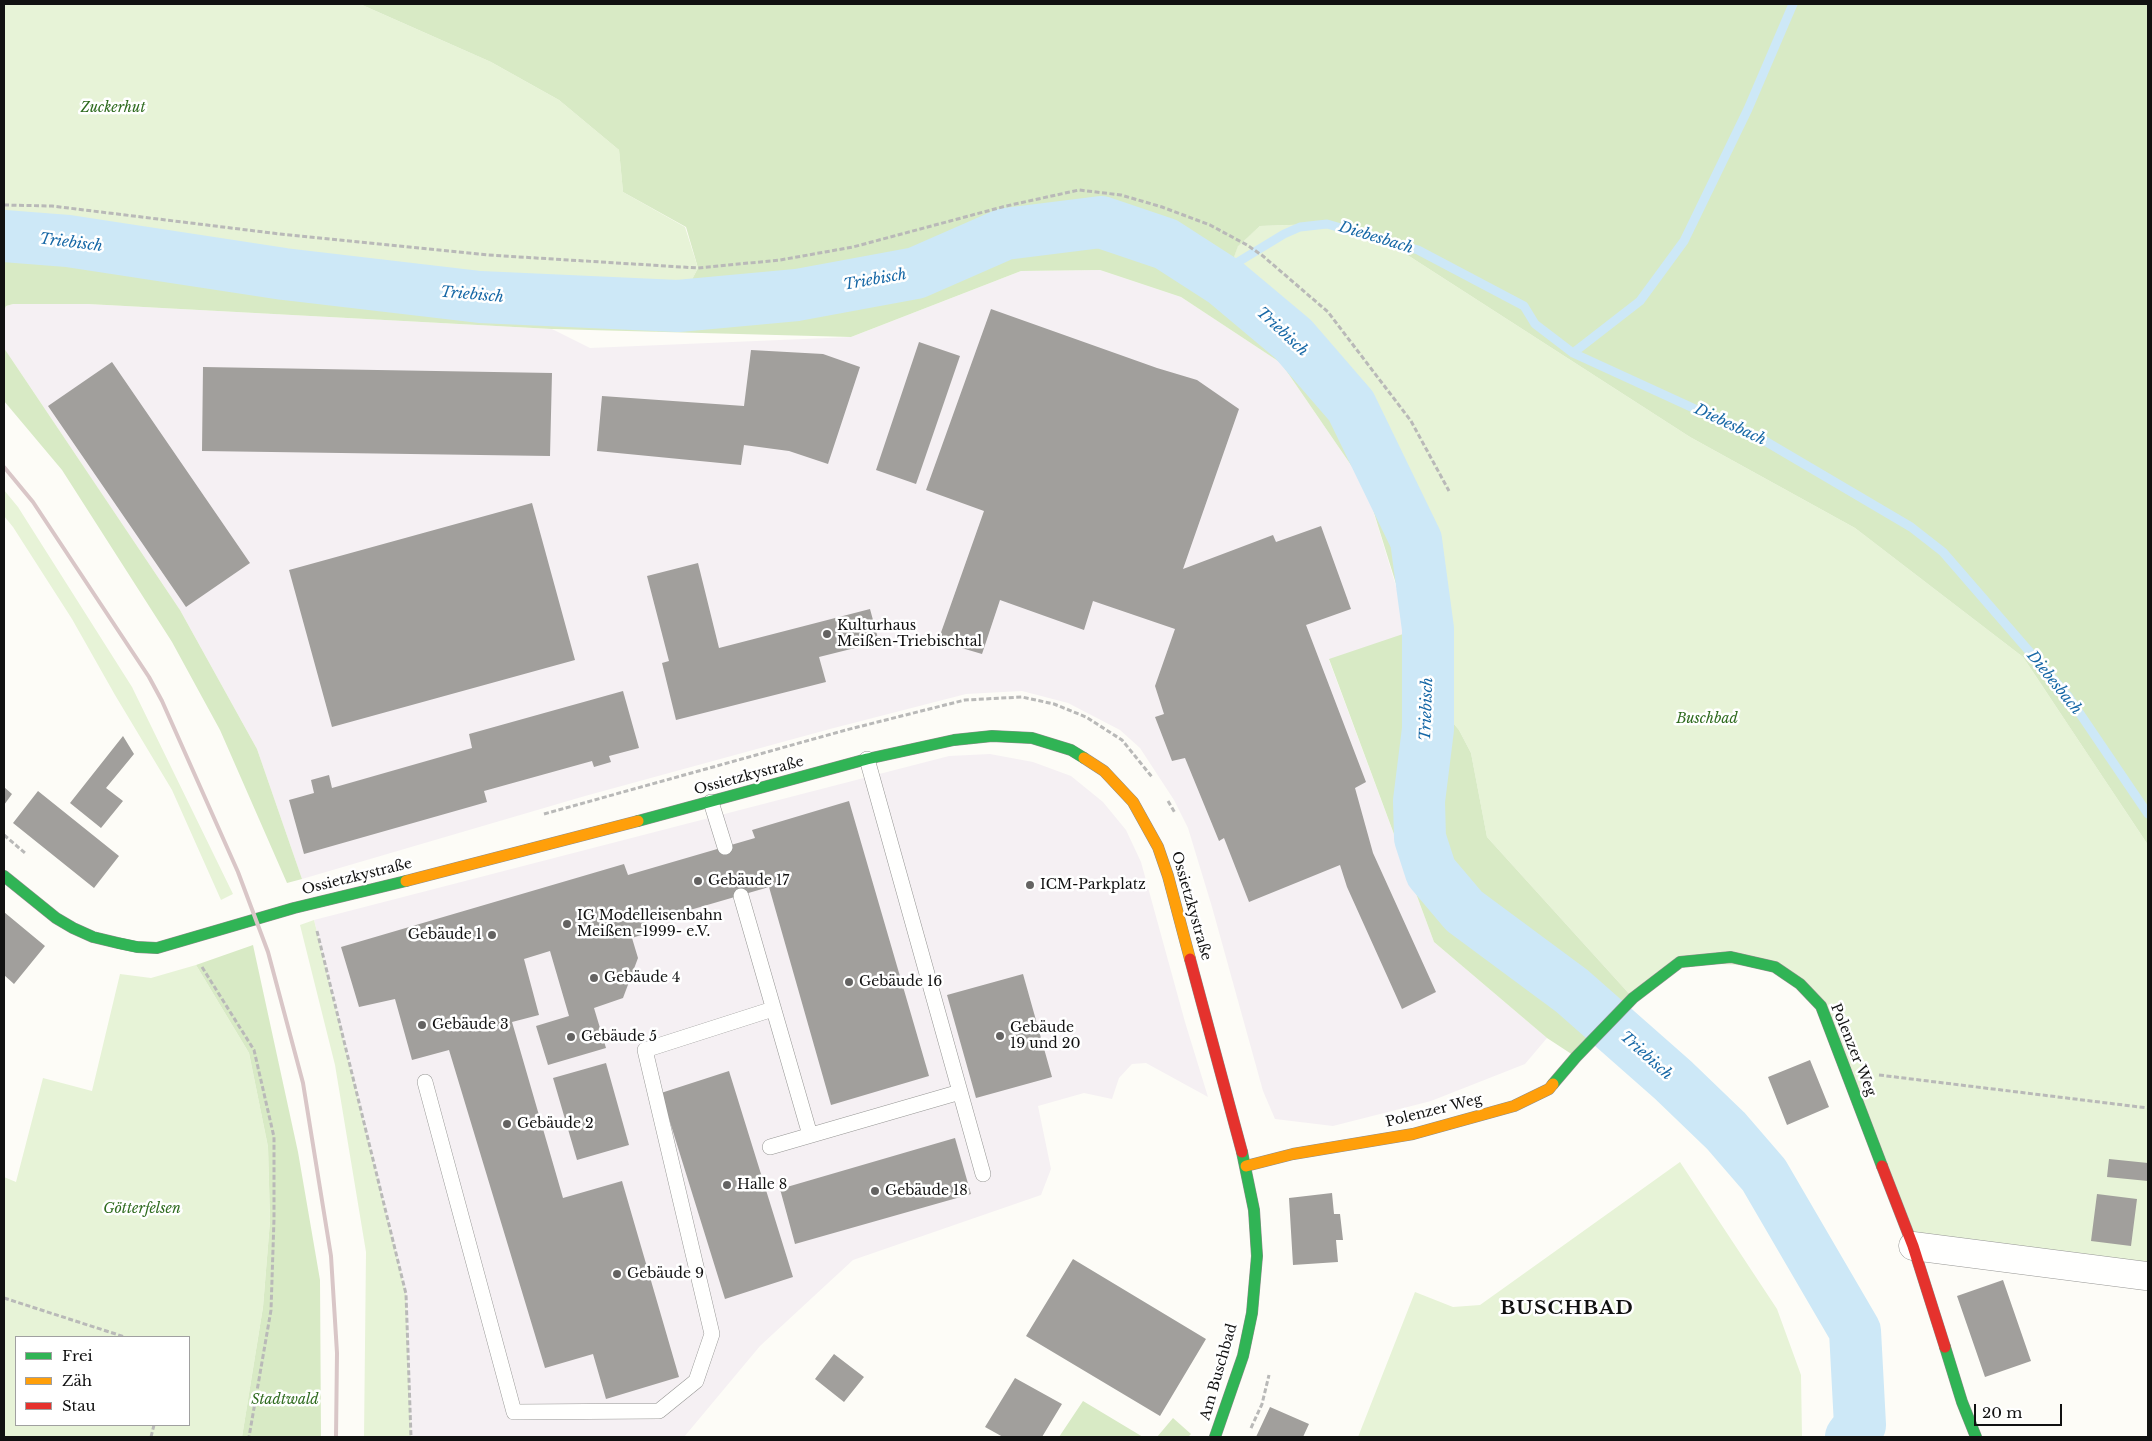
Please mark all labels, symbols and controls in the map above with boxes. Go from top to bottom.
park label: Zuckerhut [81,100,145,116]
water label: Diebesbach [1337,218,1415,258]
water label: Triebisch [38,230,104,256]
water label: Triebisch [842,266,908,294]
water label: Triebisch [439,283,505,307]
water label: Triebisch [1253,304,1311,360]
water label: Diebesbach [1691,401,1769,449]
place label: Kulturhaus Meißen-Triebischtal [837,618,982,650]
marker: Kulturhaus Meißen-Triebischtal [821,628,833,640]
water label: Diebesbach [2023,647,2085,719]
water label: Triebisch [1417,677,1437,741]
park label: Buschbad [1676,711,1738,727]
street label: Ossietzkystraße [692,753,806,799]
street label: Ossietzkystraße [1167,849,1215,963]
street label: Ossietzkystraße [300,855,414,899]
place label: Gebäude 17 [708,873,789,889]
marker: Gebäude 17 [692,875,704,887]
place label: ICM-Parkplatz [1040,877,1146,893]
marker: ICM-Parkplatz [1024,879,1036,891]
place label: IG Modelleisenbahn Meißen -1999- e.V. [577,908,722,940]
marker: IG Modelleisenbahn Meißen -1999- e.V. [561,918,573,930]
place label: Gebäude 1 [408,927,482,943]
marker: Gebäude 1 [486,929,498,941]
place label: Gebäude 4 [604,970,680,986]
marker: Gebäude 4 [588,972,600,984]
place label: Gebäude 16 [859,974,942,990]
marker: Gebäude 16 [843,976,855,988]
street label: Polenzer Weg [1827,1001,1879,1099]
place label: Gebäude 3 [432,1017,509,1033]
marker: Gebäude 3 [416,1019,428,1031]
place label: Gebäude 19 und 20 [1010,1020,1080,1052]
water label: Triebisch [1616,1028,1676,1084]
place label: Gebäude 5 [581,1029,657,1045]
marker: Gebäude 19 und 20 [994,1030,1006,1042]
marker: Gebäude 5 [565,1031,577,1043]
street label: Polenzer Weg [1384,1091,1484,1131]
place label: Gebäude 2 [517,1116,594,1132]
marker: Gebäude 2 [501,1118,513,1130]
place label: Halle 8 [737,1177,787,1193]
marker: Halle 8 [721,1179,733,1191]
place label: Gebäude 18 [885,1183,968,1199]
marker: Gebäude 18 [869,1185,881,1197]
park label: Götterfelsen [103,1201,181,1217]
place label: Gebäude 9 [627,1266,704,1282]
marker: Gebäude 9 [611,1268,623,1280]
district label: BUSCHBAD [1499,1298,1635,1320]
street label: Am Buschbad [1197,1322,1241,1422]
legend [15,1336,190,1426]
text: Frei [62,1346,93,1365]
text: Zäh [62,1371,92,1390]
park label: Stadtwald [251,1392,319,1408]
scale bar [1977,1394,2064,1426]
text: Stau [62,1396,96,1415]
text: 20 m [1982,1403,2022,1422]

